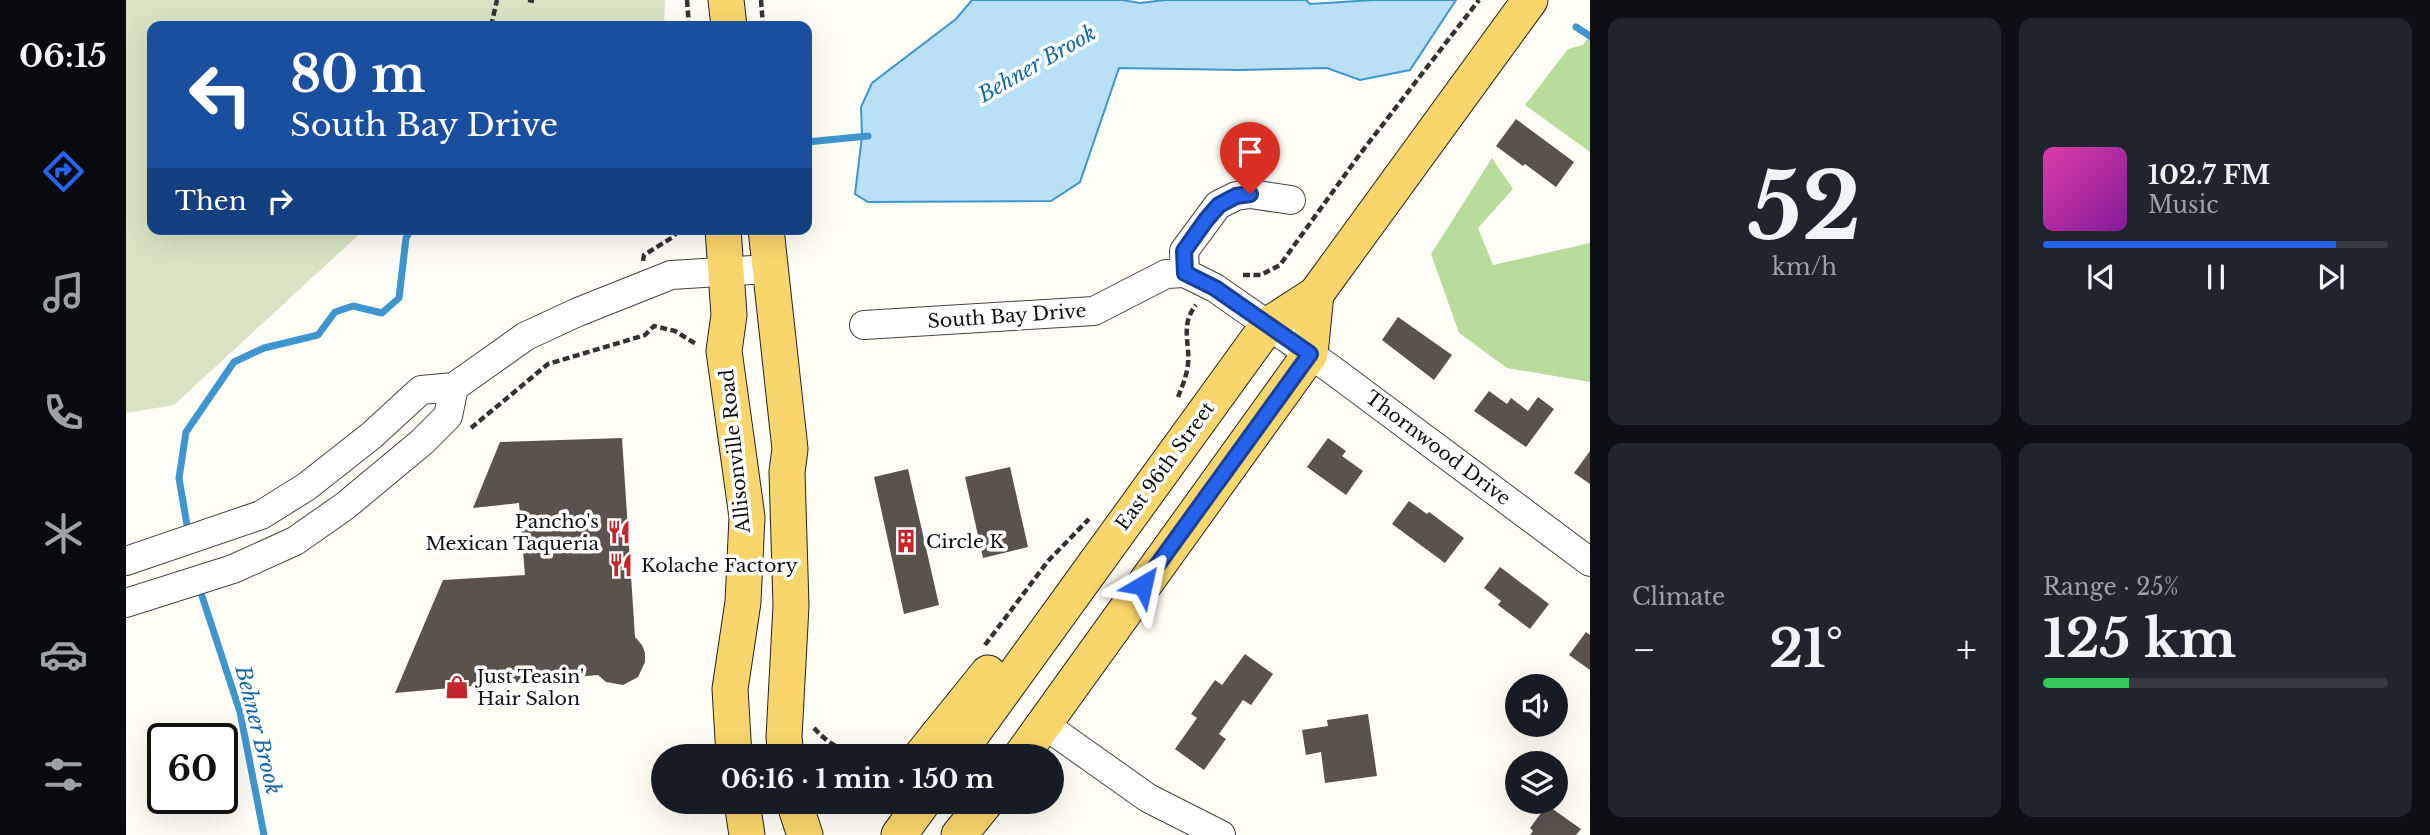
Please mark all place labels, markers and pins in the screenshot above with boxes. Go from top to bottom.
pin [1220,122,1280,194]
place label: Pancho's Mexican Taqueria [425,510,599,555]
restaurant icon: Pancho's Mexican Taqueria [605,518,633,546]
building icon: Circle K [892,527,920,555]
place label: Circle K [926,530,1005,553]
restaurant icon: Kolache Factory [607,551,635,579]
place label: Kolache Factory [641,554,798,577]
place label: Just Teasin' Hair Salon [474,665,584,710]
shop icon: Just Teasin' Hair Salon [443,673,471,701]

